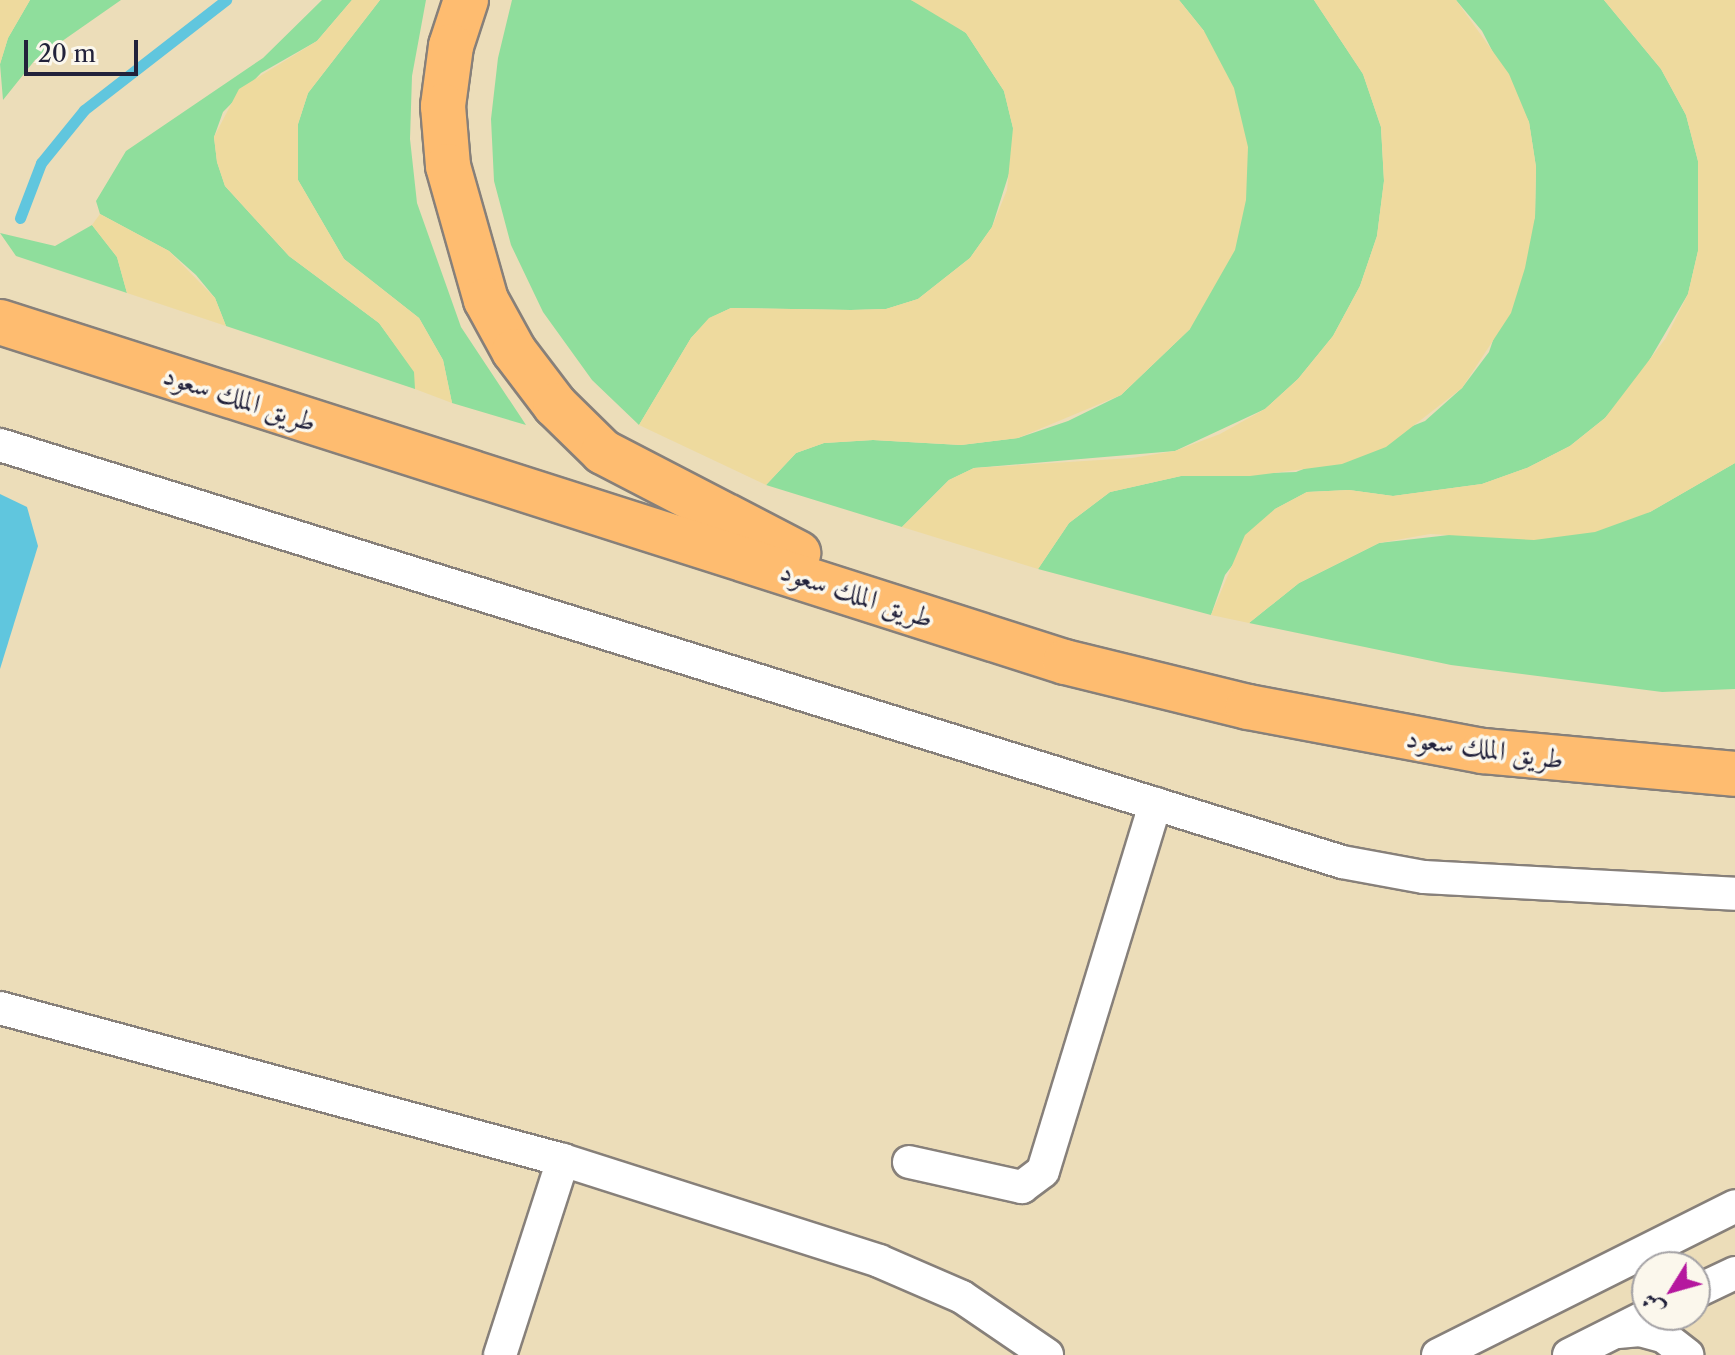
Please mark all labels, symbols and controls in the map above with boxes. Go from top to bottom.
scale bar [28,24,142,74]
text: 20 m [38,39,96,68]
street label: طريق الملك سعود [159,357,321,439]
street label: طريق الملك سعود [776,553,938,635]
street label: طريق الملك سعود [1404,720,1566,776]
north arrow [1631,1251,1711,1331]
text: ش [1636,1288,1670,1321]

